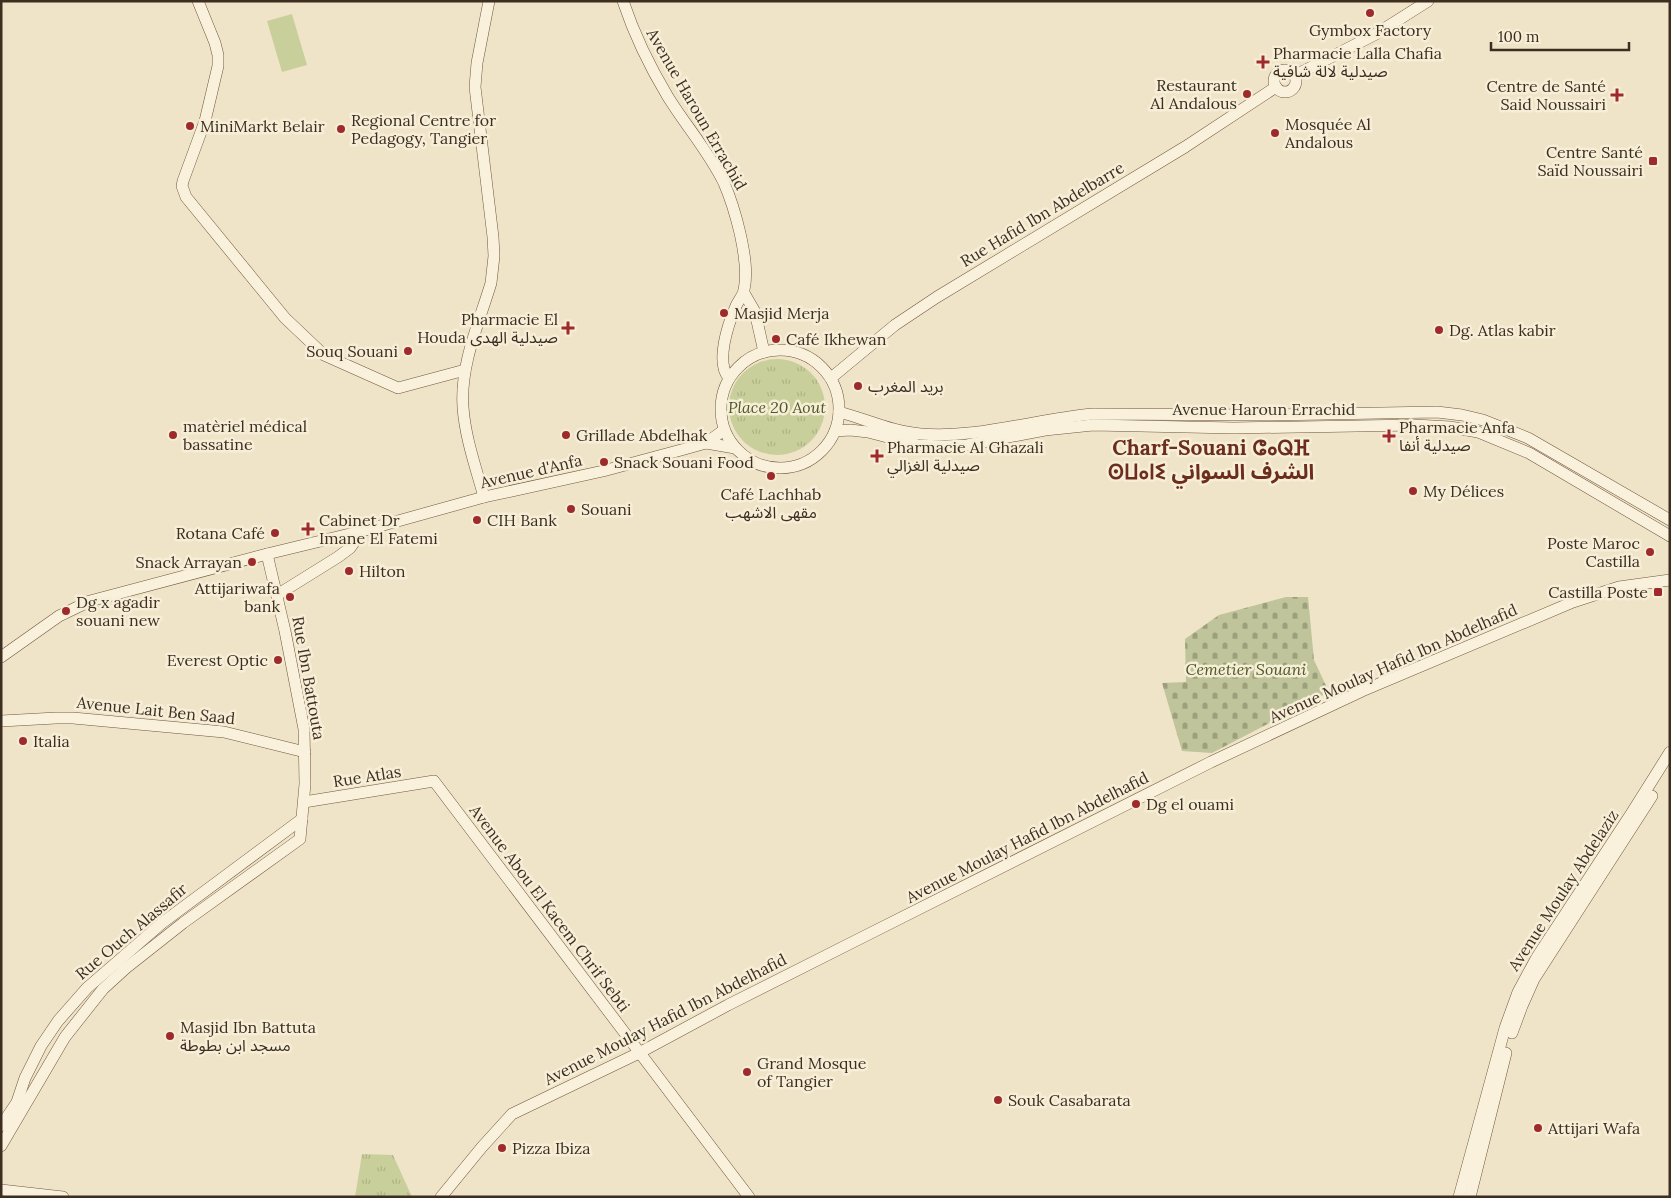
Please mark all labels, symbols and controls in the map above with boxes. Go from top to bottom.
marker: Gymbox Factory [1364,7,1376,19]
place label: Gymbox Factory [1309,20,1432,40]
scale bar [1491,20,1628,52]
street label: Avenue Haroun Errachid [642,24,752,194]
text: 100 m [1498,27,1539,46]
place label: Pharmacie Lalla Chafia صيدلية لالة شافية [1273,43,1442,81]
marker: Pharmacie Lalla Chafia صيدلية لالة شافية [1257,56,1269,68]
place label: Restaurant Al Andalous [1149,75,1238,113]
place label: Centre de Santé Said Noussairi [1486,76,1606,114]
marker: Restaurant Al Andalous [1241,88,1253,100]
marker: Centre de Santé Said Noussairi [1610,88,1624,102]
place label: Regional Centre for Pedagogy, Tangier [351,110,496,148]
place label: Mosquée Al Andalous [1284,114,1371,152]
place label: MiniMarkt Belair [200,116,325,136]
marker: MiniMarkt Belair [184,120,196,132]
marker: Regional Centre for Pedagogy, Tangier [335,123,347,135]
marker: Mosquée Al Andalous [1269,127,1281,139]
place label: Centre Santé Saïd Noussairi [1537,142,1643,180]
marker: Centre Santé Saïd Noussairi [1647,155,1659,167]
street label: Rue Hafid Ibn Abdelbarre [957,157,1128,271]
place label: Masjid Merja [734,303,829,323]
marker: Masjid Merja [718,307,730,319]
place label: Pharmacie El Houda صيدلية الهدى [417,309,558,347]
place label: Dg. Atlas kabir [1449,320,1556,340]
marker: Pharmacie El Houda صيدلية الهدى [562,322,574,334]
marker: Dg. Atlas kabir [1433,324,1445,336]
place label: Café Ikhewan [786,329,887,349]
marker: Café Ikhewan [770,333,782,345]
place label: Souq Souani [306,341,398,361]
marker: Souq Souani [402,345,414,357]
place label: بريد المغرب [868,376,943,396]
marker: بريد المغرب [852,380,864,392]
park label: Place 20 Aout [728,397,826,417]
street label: Avenue Haroun Errachid [1172,399,1356,419]
place label: matèriel médical bassatine [183,416,307,454]
place label: Pharmacie Anfa صيدلية أنفا [1399,417,1515,455]
place label: Grillade Abdelhak [576,425,708,445]
marker: matèriel médical bassatine [167,429,179,441]
marker: Grillade Abdelhak [560,429,572,441]
marker: Pharmacie Anfa صيدلية أنفا [1383,430,1395,442]
district label: Charf-Souani ⵛⴰⵕⴼ ⵙⵡⴰⵏⵉ الشرف السواني [1108,434,1314,489]
place label: Pharmacie Al Ghazali صيدلية الغزالي [887,437,1044,478]
street label: Avenue d'Anfa [477,450,584,493]
marker: Pharmacie Al Ghazali صيدلية الغزالي [871,450,883,462]
place label: Snack Souani Food [614,452,754,472]
marker: Snack Souani Food [598,456,610,468]
marker: Café Lachhab مقهى الاشهب [765,470,777,482]
place label: My Délices [1423,481,1504,501]
place label: Café Lachhab مقهى الاشهب [721,484,821,522]
marker: My Délices [1407,485,1419,497]
place label: Souani [581,499,631,519]
marker: Souani [565,503,577,515]
place label: Cabinet Dr Imane El Fatemi [319,510,438,548]
place label: CIH Bank [487,510,557,530]
marker: CIH Bank [471,514,483,526]
marker: Cabinet Dr Imane El Fatemi [301,522,315,536]
place label: Rotana Café [176,523,265,543]
marker: Rotana Café [269,527,281,539]
place label: Poste Maroc Castilla [1547,533,1640,571]
marker: Poste Maroc Castilla [1644,546,1656,558]
place label: Snack Arrayan [135,552,242,572]
marker: Snack Arrayan [246,556,258,568]
place label: Hilton [359,561,406,581]
marker: Hilton [343,565,355,577]
place label: Attijariwafa bank [194,578,280,616]
place label: Castilla Poste [1548,582,1648,602]
marker: Castilla Poste [1652,586,1664,598]
marker: Attijariwafa bank [284,591,296,603]
place label: Dg x agadir souani new [76,592,160,630]
street label: Avenue Moulay Hafid Ibn Abdelhafid [1265,599,1520,727]
marker: Dg x agadir souani new [60,605,72,617]
street label: Rue Ibn Battouta [288,615,330,741]
place label: Everest Optic [167,650,268,670]
marker: Everest Optic [272,654,284,666]
park label: Cemetier Souani [1185,659,1307,679]
street label: Avenue Lait Ben Saad [75,692,237,728]
place label: Italia [33,731,70,751]
marker: Italia [17,735,29,747]
street label: Rue Atlas [332,761,402,791]
street label: Avenue Moulay Hafid Ibn Abdelhafid [902,767,1152,908]
place label: Dg el ouami [1146,794,1234,814]
marker: Dg el ouami [1130,798,1142,810]
street label: Avenue Abou El Kacem Chrif Sebti [465,800,634,1015]
street label: Avenue Moulay Abdelaziz [1503,806,1623,975]
street label: Rue Ouch Alassafir [71,878,191,984]
street label: Avenue Moulay Hafid Ibn Abdelhafid [540,949,790,1090]
place label: Masjid Ibn Battuta مسجد ابن بطوطة [180,1017,316,1055]
marker: Masjid Ibn Battuta مسجد ابن بطوطة [164,1030,176,1042]
place label: Grand Mosque of Tangier [757,1053,867,1091]
marker: Grand Mosque of Tangier [741,1066,753,1078]
place label: Souk Casabarata [1008,1090,1131,1110]
marker: Souk Casabarata [992,1094,1004,1106]
place label: Attijari Wafa [1547,1118,1640,1138]
marker: Attijari Wafa [1532,1122,1544,1134]
place label: Pizza Ibiza [512,1138,591,1158]
marker: Pizza Ibiza [496,1142,508,1154]

